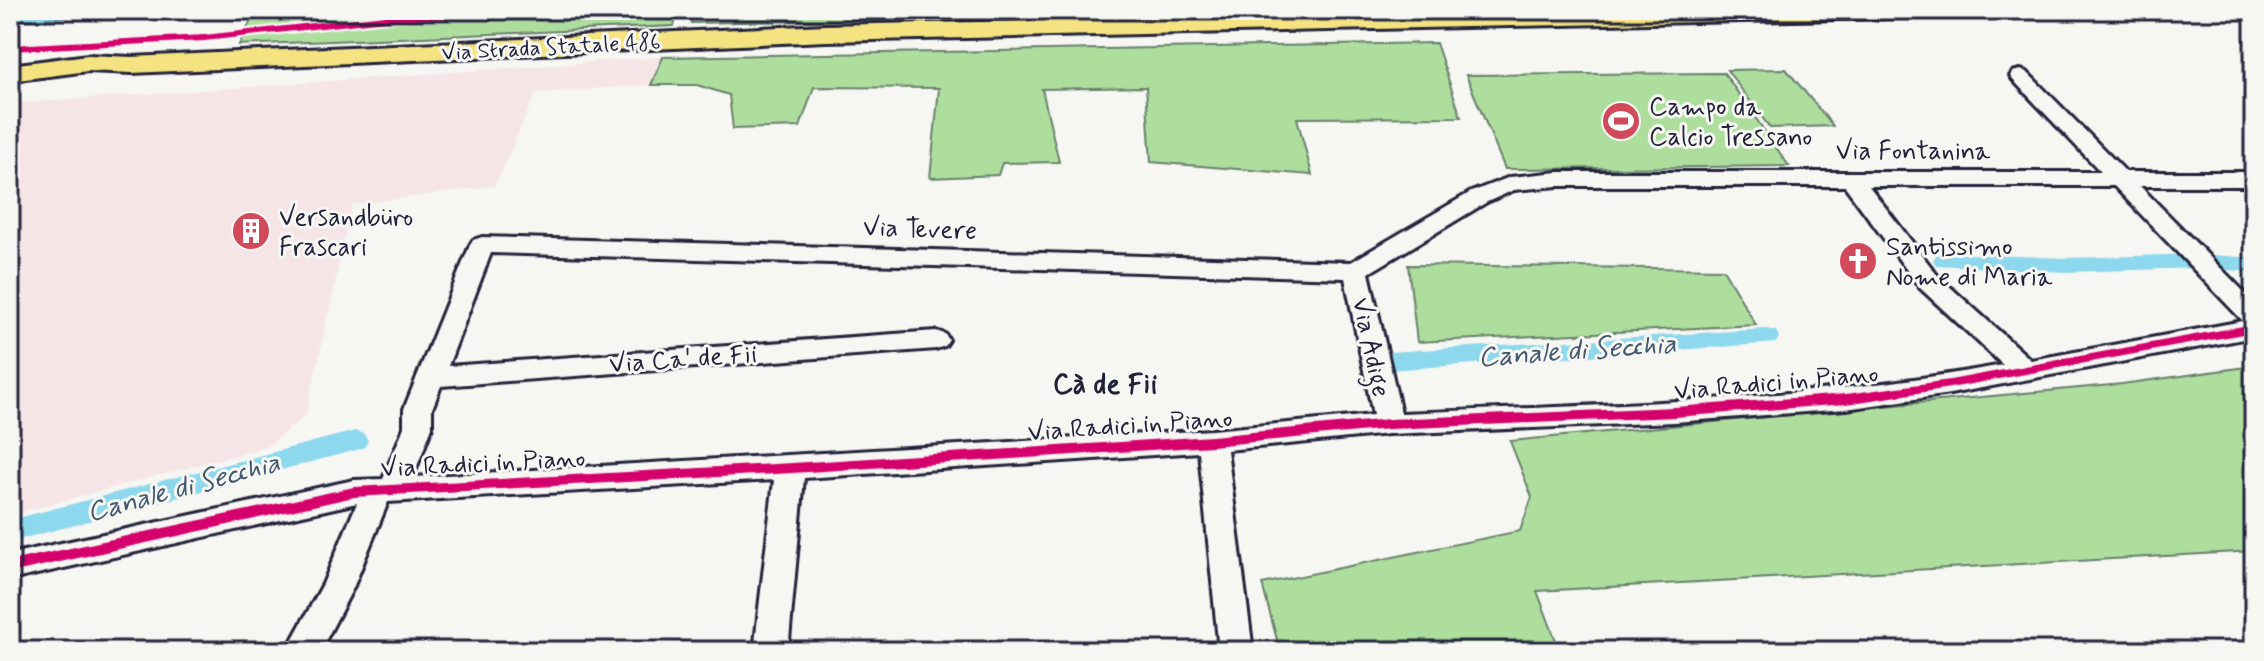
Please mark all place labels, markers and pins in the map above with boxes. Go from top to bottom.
place label: Campo da Calcio Tressano [1649,91,1812,155]
sports icon: Campo da Calcio Tressano [1600,100,1642,142]
place label: Versandbüro Frascari [279,201,413,265]
building icon: Versandbüro Frascari [230,210,272,252]
place label: Santissimo Nome di Maria [1886,231,2053,295]
church icon: Santissimo Nome di Maria [1837,240,1879,282]

